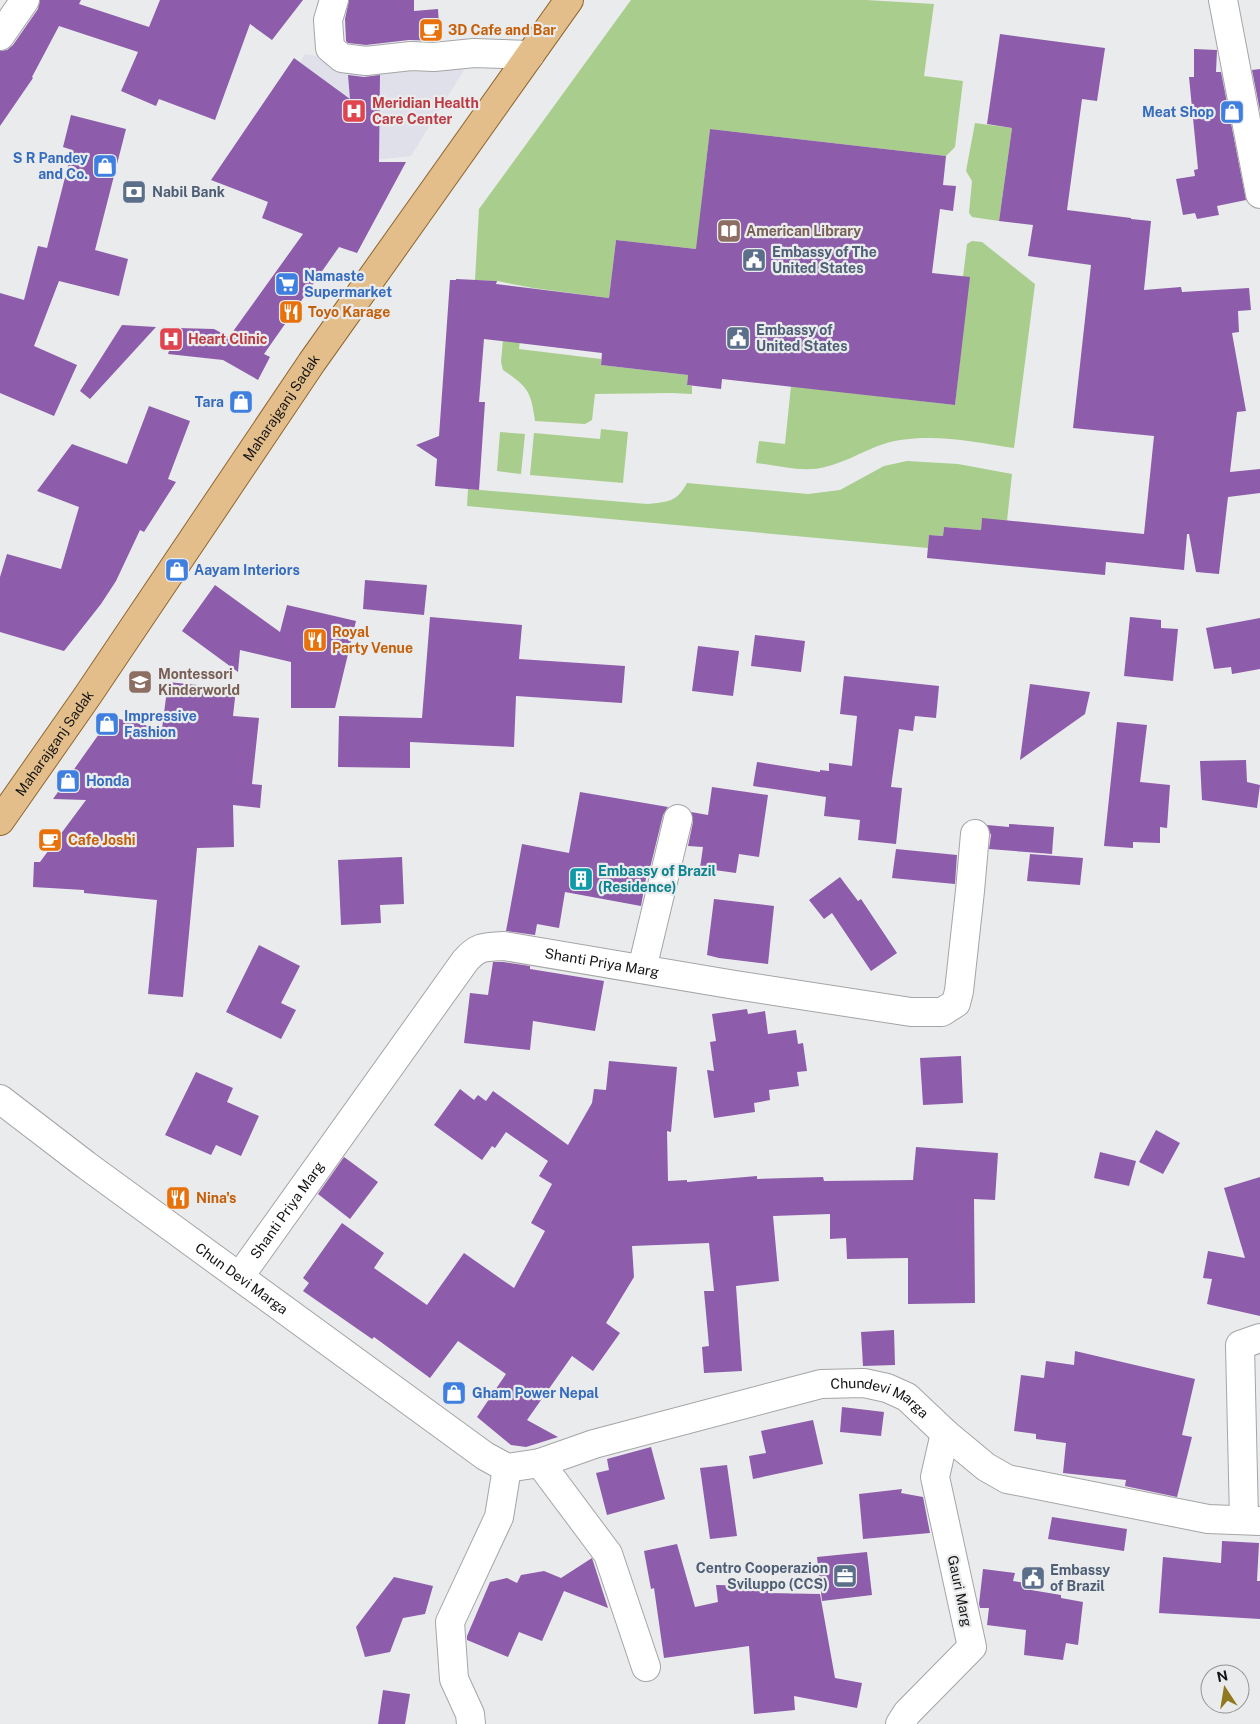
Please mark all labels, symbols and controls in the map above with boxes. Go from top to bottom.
cafe icon: 3D Cafe and Bar [418,17,444,43]
place label: 3D Cafe and Bar [448,22,556,38]
place label: Meridian Health Care Center [372,95,479,127]
hospital icon: Meridian Health Care Center [341,98,367,124]
shop icon: Meat Shop [1219,99,1245,125]
place label: Meat Shop [1142,104,1214,120]
place label: S R Pandey and Co. [13,150,88,182]
shop icon: S R Pandey and Co. [92,153,118,179]
bank icon: Nabil Bank [121,179,147,205]
place label: Nabil Bank [152,184,225,200]
library icon: American Library [716,218,742,244]
place label: American Library [746,223,861,239]
place label: Embassy of The United States [772,244,877,276]
public building icon: Embassy of The United States [741,247,767,273]
place label: Namaste Supermarket [304,268,392,300]
supermarket icon: Namaste Supermarket [274,271,300,297]
restaurant icon: Toyo Karage [278,299,304,325]
place label: Toyo Karage [308,304,390,320]
place label: Embassy of United States [756,322,848,354]
public building icon: Embassy of United States [725,325,751,351]
hospital icon: Heart Clinic [158,326,184,352]
place label: Heart Clinic [188,331,268,347]
street label: Maharajganj Sadak [240,351,323,464]
shop icon: Tara [228,389,254,415]
place label: Tara [195,394,224,410]
shop icon: Aayam Interiors [164,557,190,583]
place label: Aayam Interiors [194,562,300,578]
place label: Royal Party Venue [332,624,413,656]
restaurant icon: Royal Party Venue [302,627,328,653]
place label: Montessori Kinderworld [158,666,240,698]
school or university icon: Montessori Kinderworld [127,669,153,695]
street label: Maharajganj Sadak [12,687,97,799]
place label: Impressive Fashion [124,708,197,740]
shop icon: Impressive Fashion [94,711,120,737]
shop icon: Honda [55,768,81,794]
place label: Honda [86,773,129,789]
cafe icon: Cafe Joshi [37,827,63,853]
place label: Cafe Joshi [68,832,135,848]
place label: Embassy of Brazil (Residence) [598,863,717,895]
building icon: Embassy of Brazil (Residence) [568,866,594,892]
street label: Shanti Priya Marg [543,945,660,980]
street label: Shanti Priya Marg [247,1158,327,1262]
restaurant icon: Nina's [165,1185,191,1211]
place label: Nina's [196,1190,236,1206]
street label: Chun Devi Marga [192,1239,291,1318]
street label: Chundevi Marga [830,1375,932,1421]
shop icon: Gham Power Nepal [441,1380,467,1406]
place label: Gham Power Nepal [472,1385,599,1401]
street label: Gauri Marg [945,1554,975,1628]
place label: Centro Cooperazion Sviluppo (CCS) [696,1560,828,1592]
place label: Embassy of Brazil [1050,1562,1110,1594]
office icon: Centro Cooperazion Sviluppo (CCS) [832,1563,858,1589]
public building icon: Embassy of Brazil [1020,1565,1046,1591]
north arrow [1200,1664,1250,1714]
text: N [1215,1667,1229,1685]

